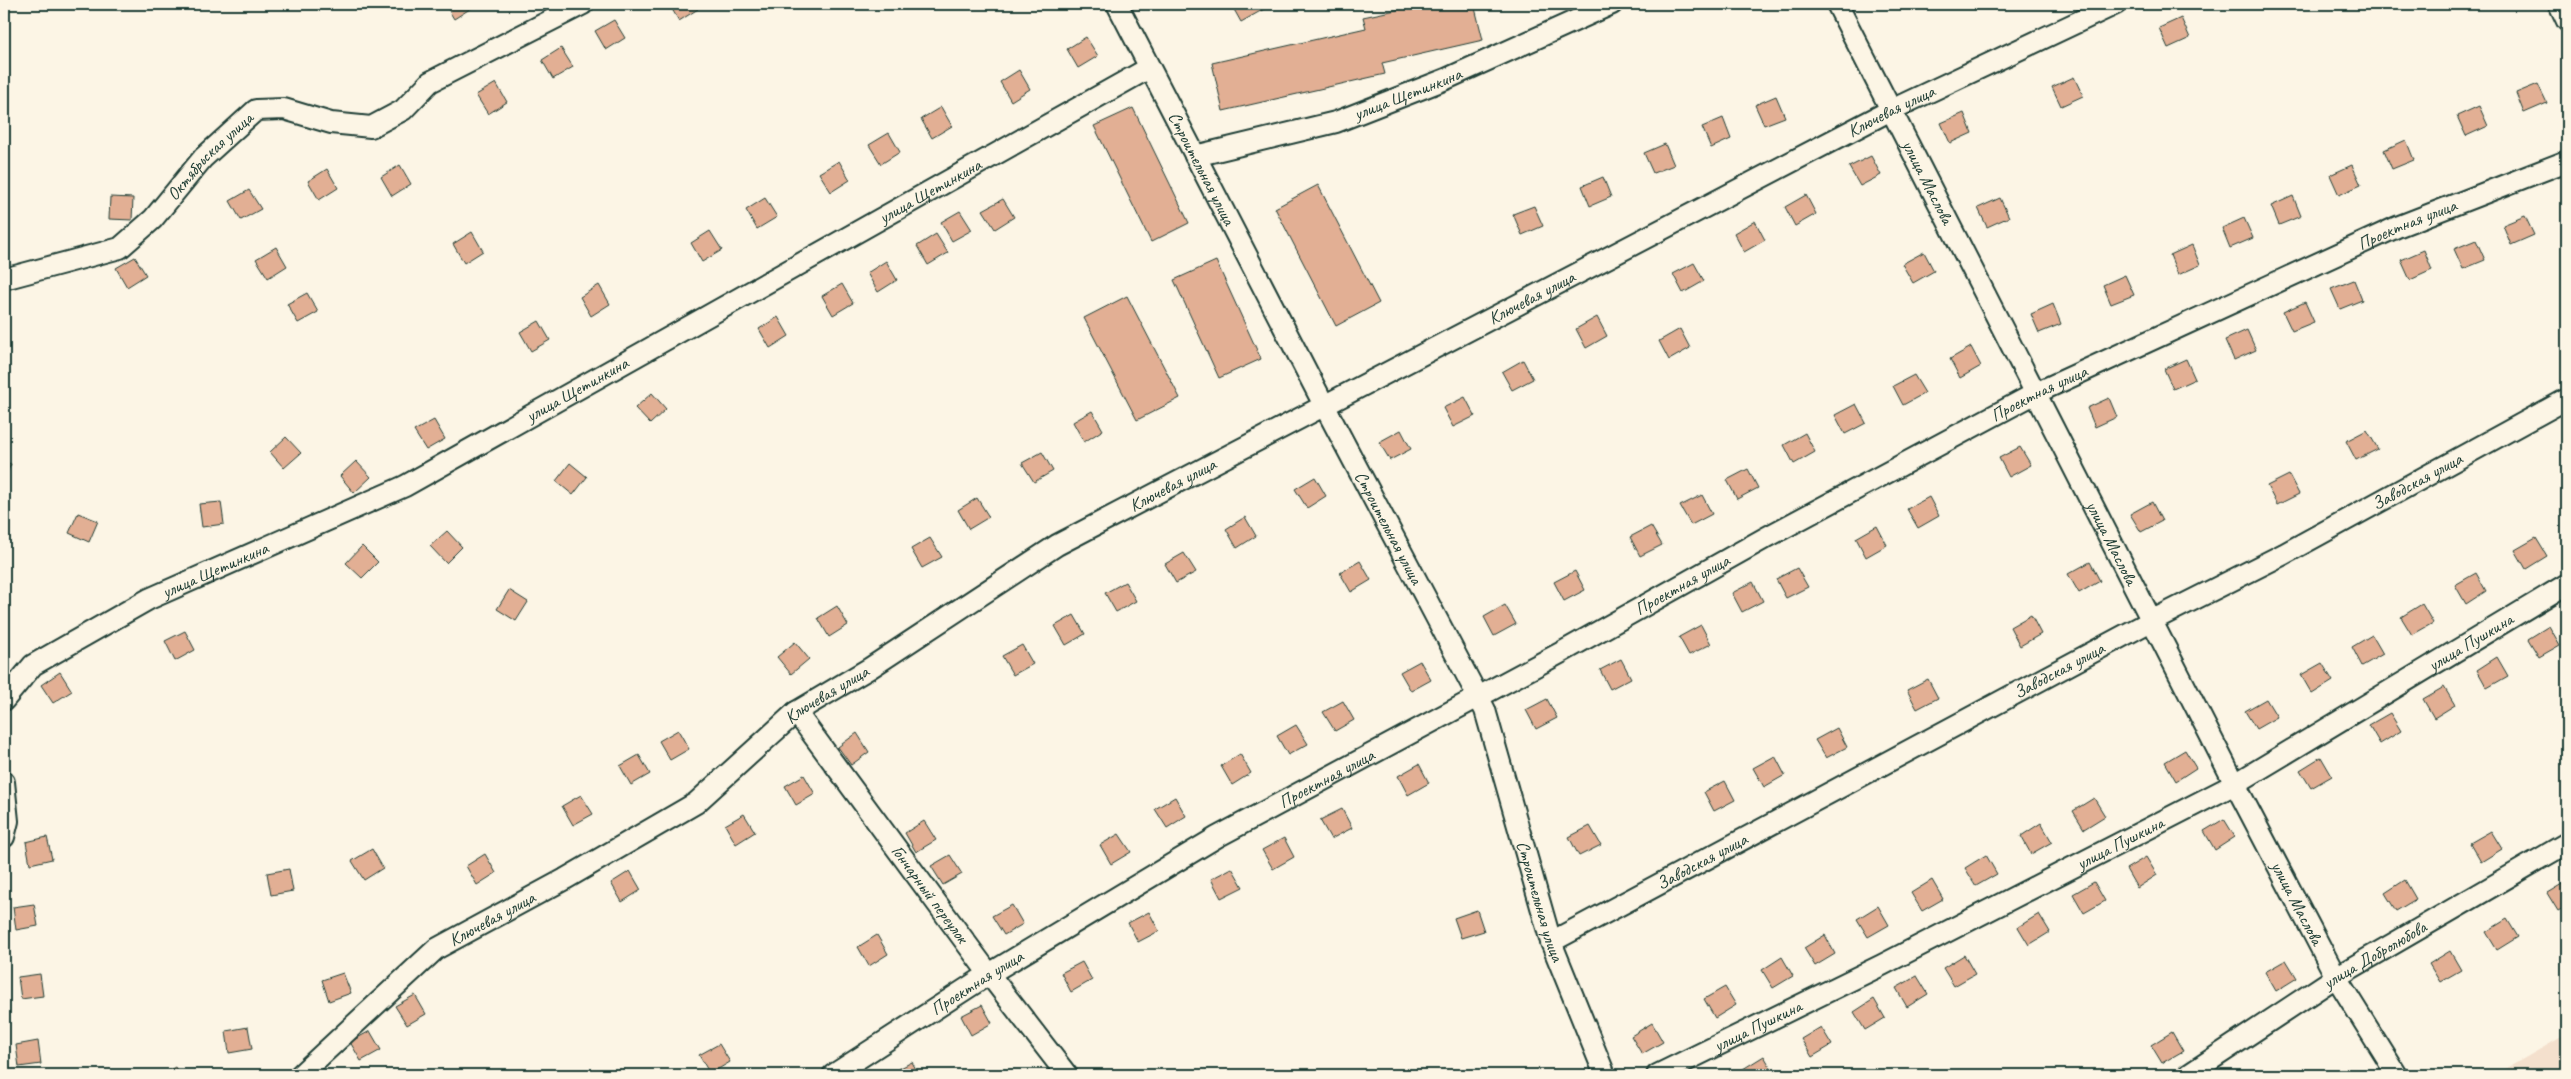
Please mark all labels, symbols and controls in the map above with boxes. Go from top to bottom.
street label: улица Щетинкина [1350,62,1466,125]
street label: Ключевая улица [1844,80,1939,142]
street label: Октябрьская улица [162,106,259,205]
street label: Строительная улица [1164,108,1241,230]
street label: улица Маслова [1897,135,1959,229]
street label: улица Щетинкина [874,153,986,229]
street label: Проектная улица [2354,194,2461,255]
street label: Ключевая улица [1484,265,1580,329]
street label: улица Щетинкина [521,351,633,427]
street label: Проектная улица [1987,359,2092,426]
street label: Заводская улица [2368,447,2467,515]
street label: Ключевая улица [1125,453,1221,516]
street label: Строительная улица [1350,467,1428,589]
street label: улица Маслова [2081,496,2143,590]
street label: улица Щетинкина [158,536,272,603]
street label: Проектная улица [1631,549,1734,620]
street label: улица Пушкина [2423,607,2518,677]
street label: Заводская улица [2010,636,2109,704]
street label: Ключевая улица [780,660,874,728]
street label: Проектная улица [1275,743,1379,813]
street label: улица Пушкина [2072,811,2169,875]
street label: Заводская улица [1653,828,1752,895]
street label: Строительная улица [1512,838,1569,966]
street label: Гончарный переулок [887,840,975,949]
street label: улица Маслова [2266,856,2329,950]
street label: Ключевая улица [445,886,540,951]
street label: улица Добролюбова [2318,915,2432,994]
street label: Проектная улица [926,945,1028,1020]
street label: улица Пушкина [1709,994,1807,1057]

